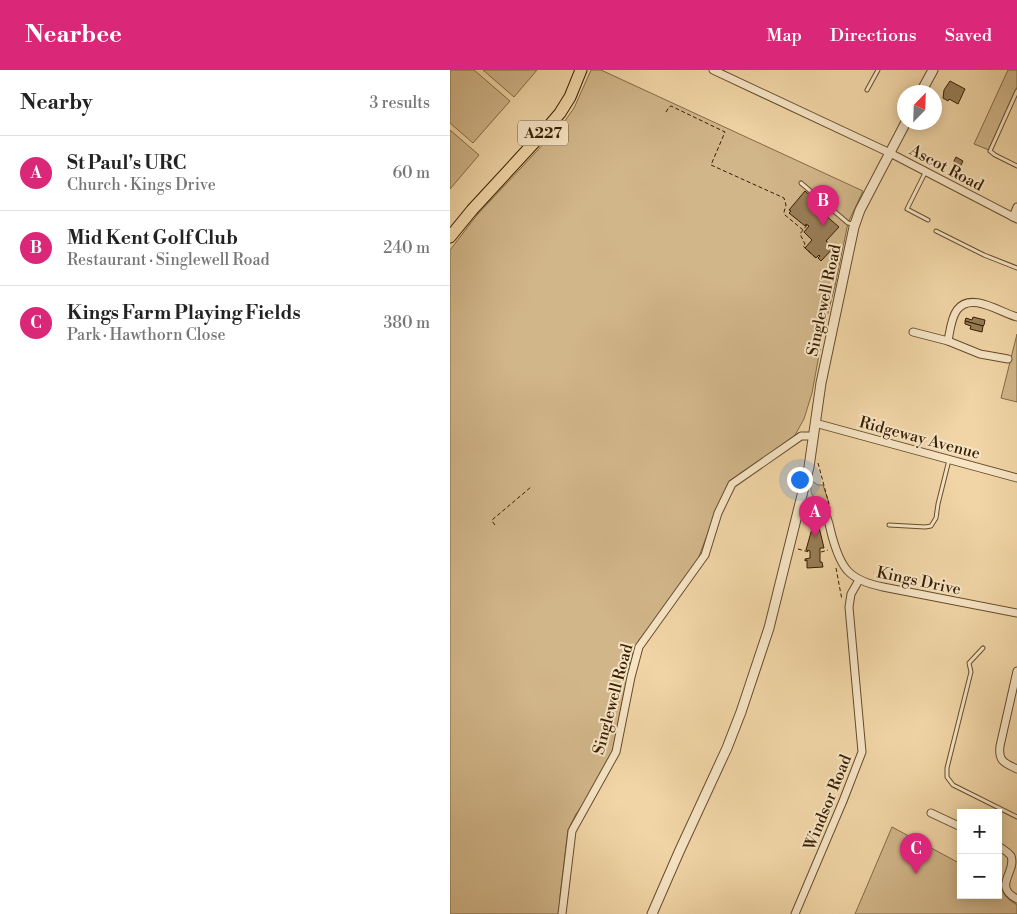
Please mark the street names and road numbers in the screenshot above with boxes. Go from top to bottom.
road number: A227 [518,120,568,146]
street label: Ascot Road [905,140,987,196]
street label: Singlewell Road [802,242,846,358]
street label: Ridgeway Avenue [857,412,982,464]
street label: Kings Drive [875,562,963,600]
street label: Singlewell Road [589,642,637,757]
street label: Windsor Road [799,752,856,854]

